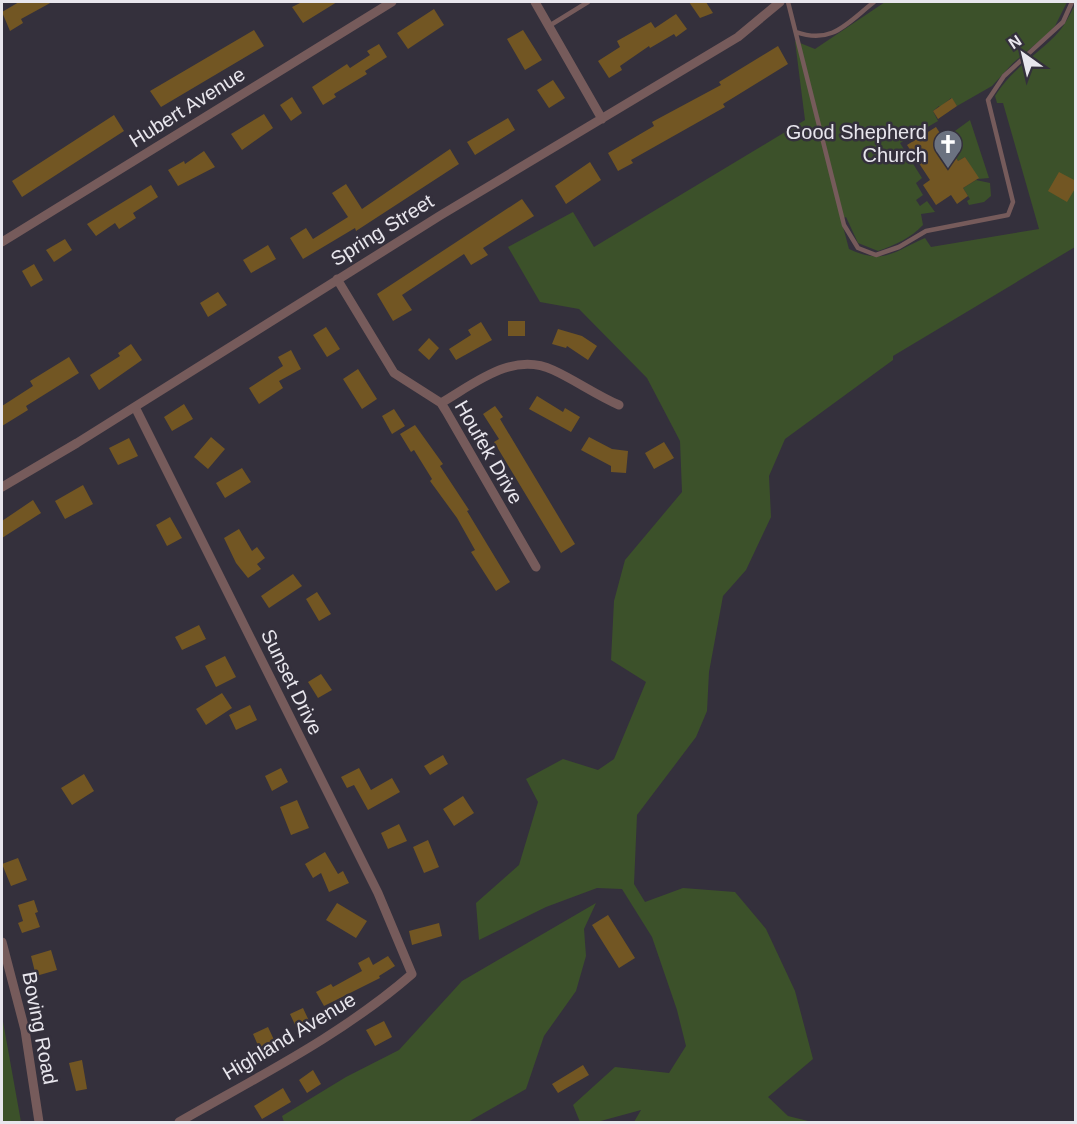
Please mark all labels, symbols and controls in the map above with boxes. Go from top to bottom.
north arrow [993,24,1053,84]
text: N [1005,32,1024,52]
street label: Hubert Avenue [125,63,249,151]
place label: Good Shepherd Church [786,121,927,166]
church icon: Good Shepherd Church [932,128,964,170]
street label: Spring Street [327,190,438,270]
street label: Houfek Drive [451,396,527,508]
street label: Sunset Drive [257,626,327,738]
street label: Boving Road [18,970,62,1086]
street label: Highland Avenue [219,988,359,1084]

